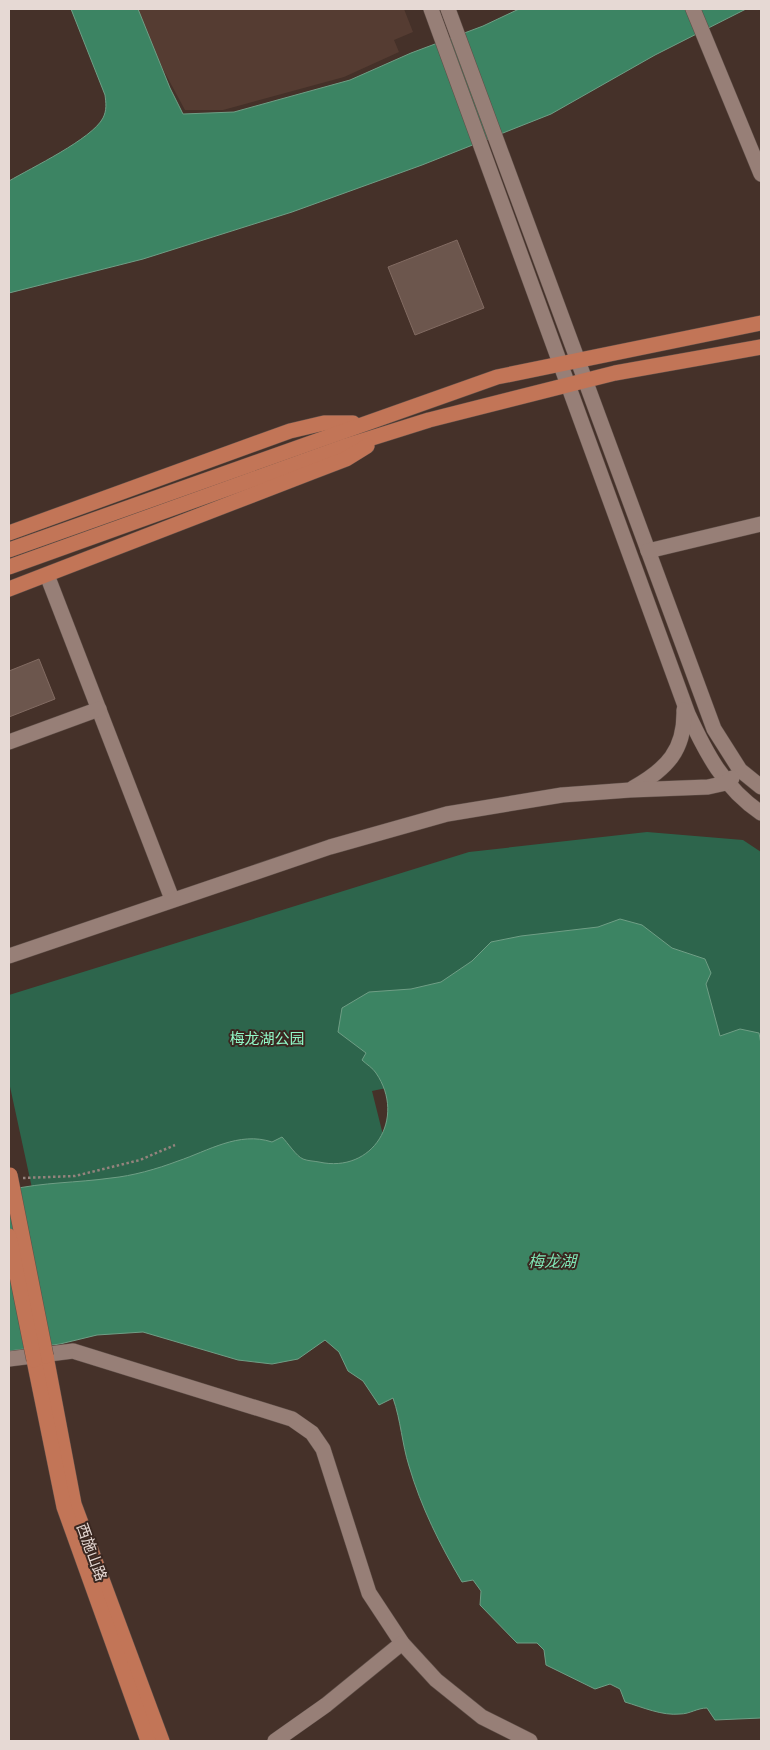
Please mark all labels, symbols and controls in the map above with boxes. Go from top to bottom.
park label: 梅龙湖公园 [229,1029,305,1048]
water label: 梅龙湖 [528,1251,579,1271]
street label: 西施山路 [73,1521,111,1583]

